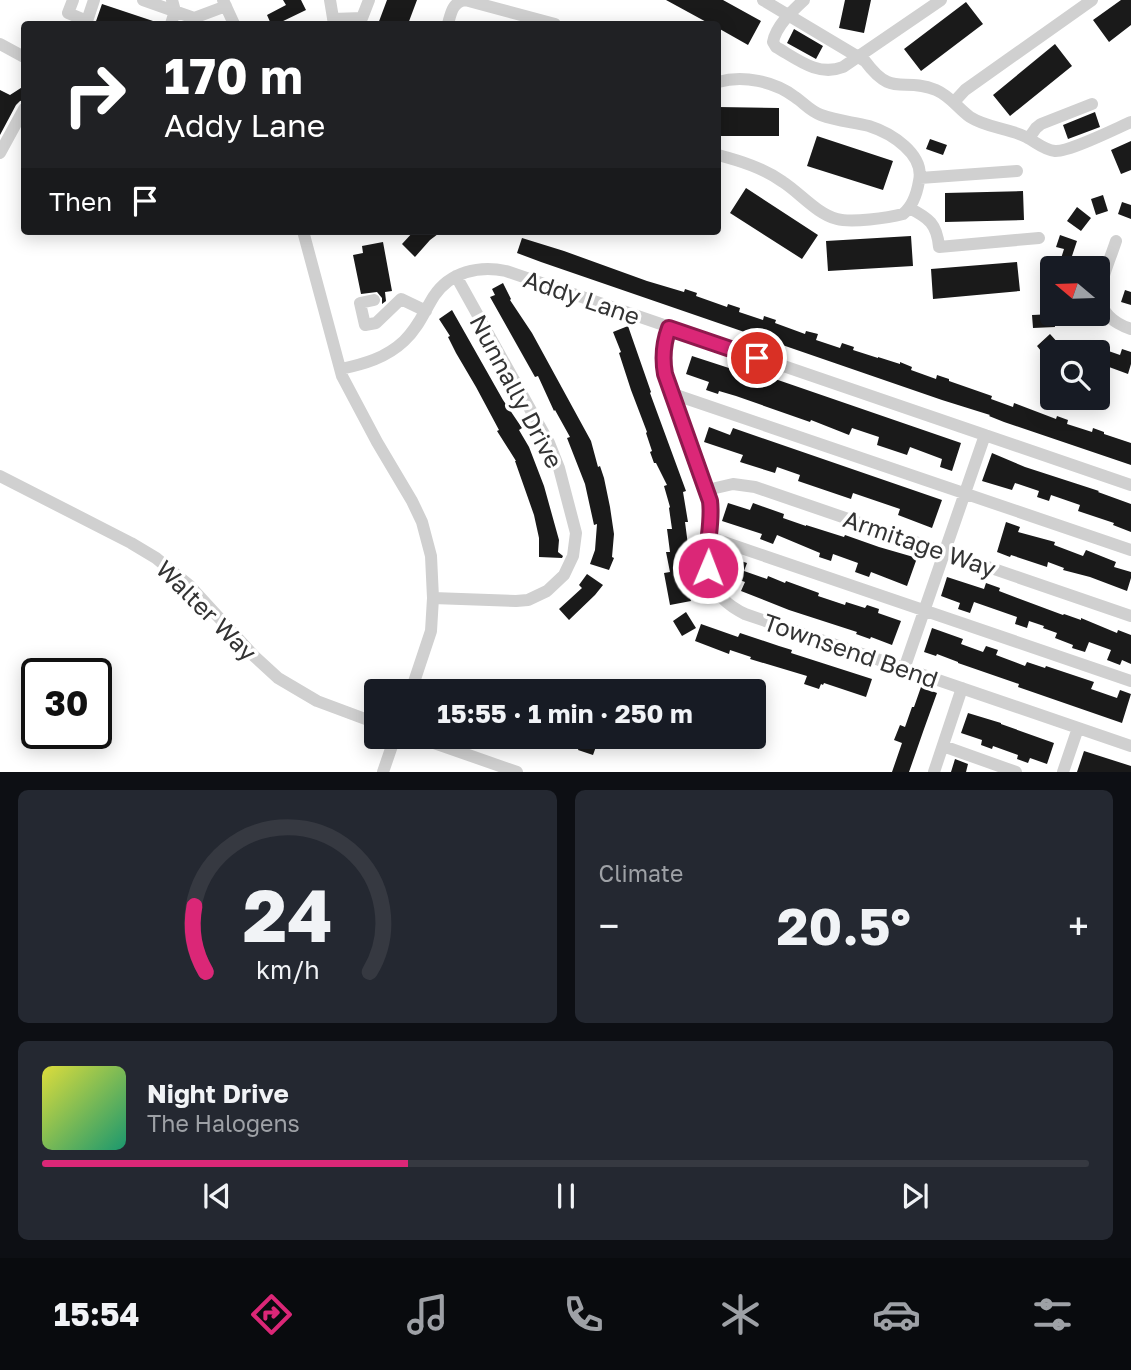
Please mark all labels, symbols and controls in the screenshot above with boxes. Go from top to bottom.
text: 170 m [164,46,303,105]
icon: right [49,49,140,140]
text: Addy Lane [164,106,325,144]
icon: arrive [126,182,164,220]
text: Then [49,186,112,217]
north arrow [1040,256,1110,326]
map controls [1040,256,1110,410]
street label: Addy Lane [520,264,644,330]
street label: Nunnally Drive [464,309,570,473]
pin [727,328,787,388]
icon: arrive [738,339,776,377]
button: search [1040,340,1110,410]
street label: Armitage Way [840,503,1000,583]
position arrow [671,531,745,605]
street label: Walter Way [151,554,263,666]
street label: Townsend Bend [760,607,942,693]
speed limit sign: 30 [21,658,112,749]
text: 15:55 · 1 min · 250 m [437,698,693,729]
text: Climate [599,859,683,887]
text: 24 [242,872,332,959]
text: 20.5° [777,894,911,956]
text: − [599,903,619,948]
text: + [1068,903,1089,948]
text: km/h [255,954,319,985]
text: Night Drive [147,1078,289,1109]
text: The Halogens [147,1109,300,1137]
icon: previous [198,1177,236,1215]
icon: pause [547,1177,585,1215]
icon: next [896,1177,934,1215]
icon: directions [247,1290,296,1339]
icon: music [403,1290,452,1339]
icon: phone [559,1290,608,1339]
icon: climate [716,1290,765,1339]
icon: car [872,1290,921,1339]
icon: filters [1028,1290,1077,1339]
text: 15:54 [54,1295,139,1333]

